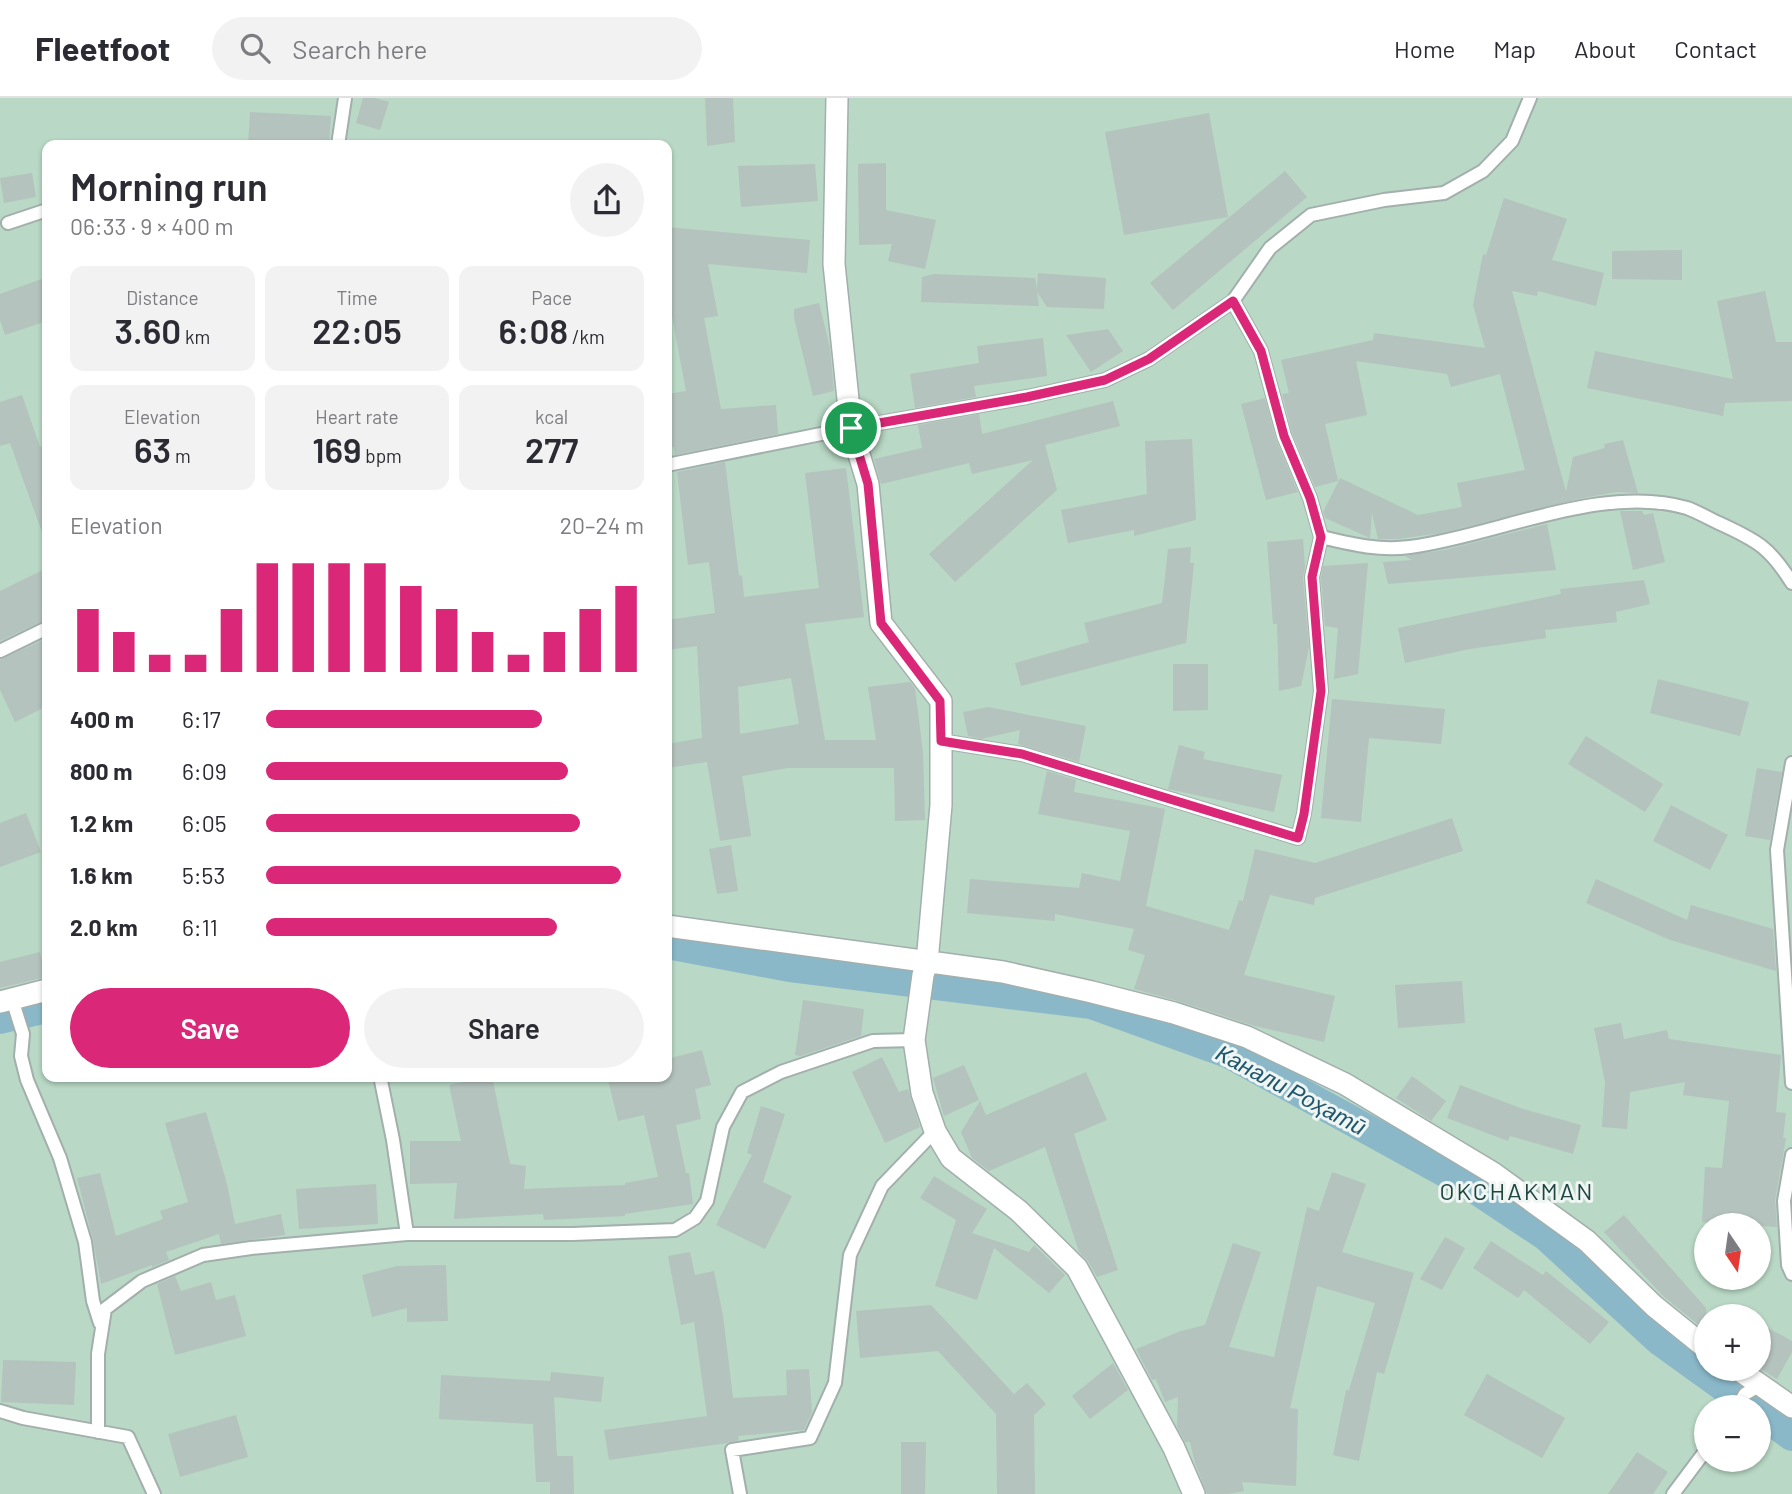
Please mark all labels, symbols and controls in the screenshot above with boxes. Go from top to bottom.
search box [212,17,702,80]
text: Fleetfoot [35,28,170,68]
icon: search [236,29,274,67]
text: Search here [292,33,427,64]
text: Home [1394,34,1455,63]
text: Map [1493,34,1536,63]
text: About [1574,34,1636,63]
text: Contact [1674,34,1757,63]
text: Morning run [70,163,268,209]
button: share [570,163,644,237]
text: 06:33 · 9 × 400 m [70,212,234,240]
text: Distance [126,286,199,309]
text: Time [336,286,378,309]
text: Pace [531,286,572,309]
text: 3.60 [115,309,181,351]
text: 22:05 [312,309,402,351]
text: 6:08 [499,309,568,351]
text: km [181,325,210,348]
text: /km [568,325,605,348]
pin [821,398,881,458]
text: Elevation [124,405,201,428]
text: Heart rate [315,405,399,428]
text: kcal [535,405,568,428]
icon: arrive [832,409,870,447]
text: 63 [134,428,171,470]
text: 169 [312,428,361,470]
text: 277 [525,428,578,470]
text: m [171,444,191,467]
text: bpm [361,444,402,467]
text: Elevation [70,511,163,539]
text: 20–24 m [560,511,644,539]
text: 400 m [70,705,134,733]
text: 6:17 [182,705,221,733]
text: 800 m [70,757,132,785]
text: 6:09 [182,757,227,785]
text: 1.2 km [70,809,133,837]
text: 6:05 [182,809,226,837]
text: 1.6 km [70,861,133,889]
text: 5:53 [182,861,225,889]
text: 2.0 km [70,913,138,941]
text: 6:11 [182,913,218,941]
button: Save [70,988,350,1068]
button: Share [364,988,644,1068]
water label: Канали Роҳатӣ [1212,1038,1371,1141]
district label: OKCHAKMAN [1440,1176,1594,1205]
north arrow [1694,1213,1771,1290]
map controls [1694,1213,1771,1472]
button: + [1694,1304,1771,1381]
button: − [1694,1395,1771,1472]

